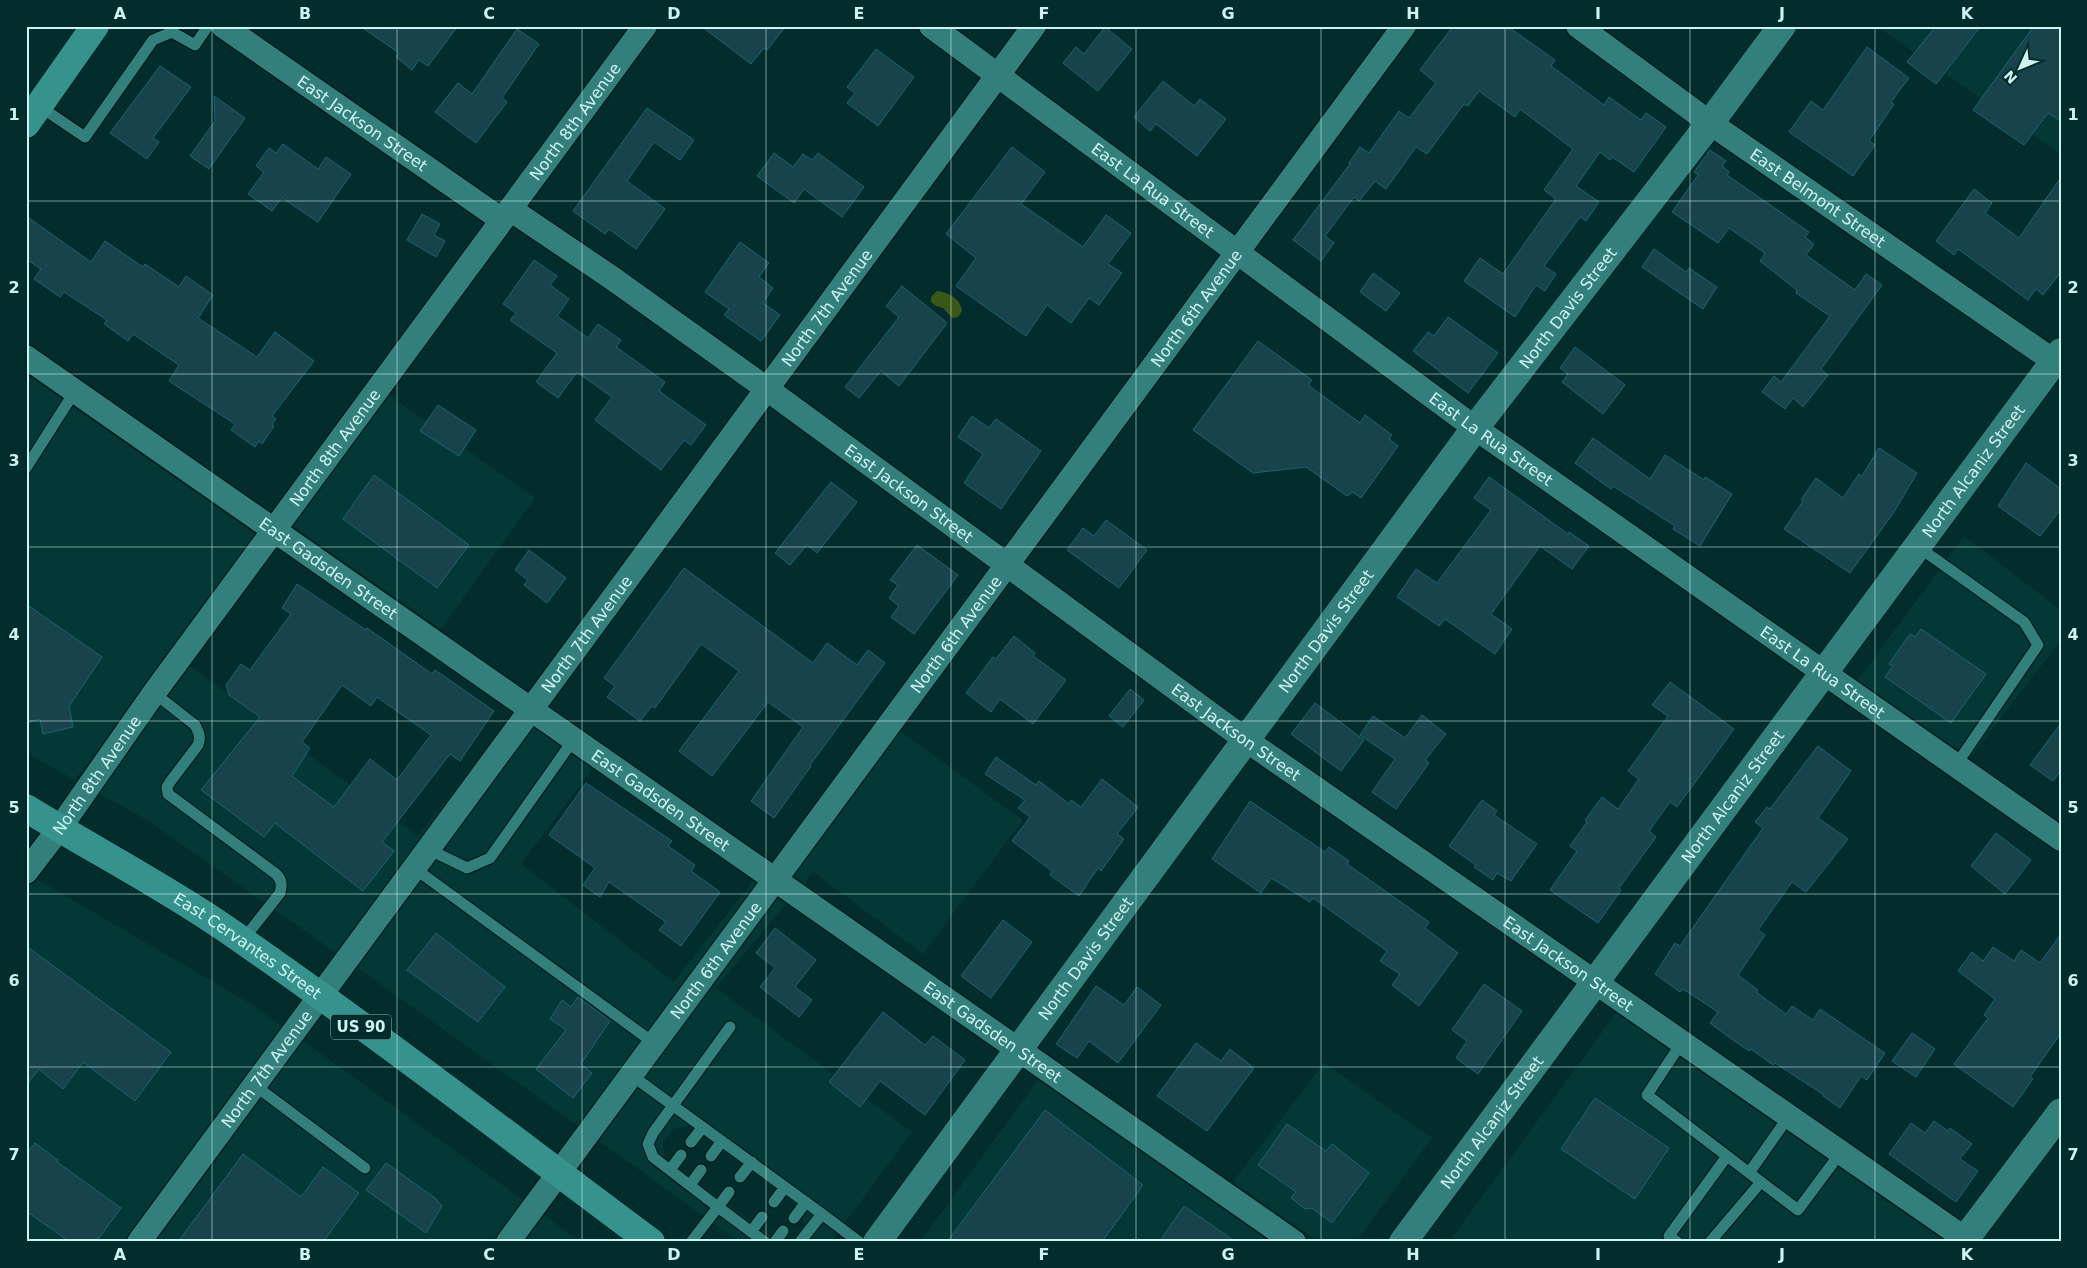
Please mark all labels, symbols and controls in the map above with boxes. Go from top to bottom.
text: A [114,4,127,23]
text: B [299,4,311,23]
text: C [483,4,495,23]
text: D [667,4,681,23]
text: E [854,4,864,23]
text: F [1039,4,1049,23]
text: G [1221,4,1235,23]
text: H [1406,4,1420,23]
text: I [1595,4,1601,23]
text: J [1778,4,1785,23]
text: K [1961,4,1974,23]
north arrow [1994,42,2044,92]
street label: North 8th Avenue [526,59,625,184]
text: N [2001,67,2020,87]
street label: East Jackson Street [294,72,431,175]
text: 1 [8,105,20,124]
text: 1 [2067,105,2079,124]
street label: East La Rua Street [1088,139,1218,242]
street label: East Belmont Street [1746,145,1889,252]
street label: North Davis Street [1515,244,1621,372]
street label: North 7th Avenue [778,246,876,370]
street label: North 6th Avenue [1147,246,1246,371]
text: 2 [8,278,20,297]
text: 2 [2067,278,2079,297]
street label: North 8th Avenue [286,385,385,510]
street label: East La Rua Street [1425,389,1557,490]
street label: North Alcaniz Street [1918,401,2029,541]
street label: East Jackson Street [841,440,977,547]
text: 3 [8,451,20,470]
text: 3 [2067,451,2079,470]
street label: East Gadsden Street [256,514,401,623]
street label: North Davis Street [1275,566,1378,697]
street label: North 7th Avenue [537,572,636,697]
street label: North 6th Avenue [907,572,1006,697]
street label: East La Rua Street [1756,622,1888,722]
text: 4 [8,625,20,644]
text: 4 [2067,625,2079,644]
street label: East Jackson Street [1168,680,1304,785]
street label: North 8th Avenue [49,712,145,839]
street label: North Alcaniz Street [1677,727,1788,867]
street label: East Gadsden Street [588,746,733,855]
text: 5 [8,798,20,817]
text: 5 [2067,798,2079,817]
street label: East Cervantes Street [170,889,325,1003]
street label: North Davis Street [1034,893,1137,1024]
street label: North 6th Avenue [667,898,765,1023]
street label: East Jackson Street [1499,912,1637,1016]
text: 6 [8,971,20,990]
text: 6 [2067,971,2079,990]
street label: East Gadsden Street [920,977,1065,1087]
street label: North 7th Avenue [217,1007,316,1132]
road number: US 90 [331,1014,391,1040]
street label: North Alcaniz Street [1437,1052,1547,1193]
text: 7 [8,1145,20,1164]
text: 7 [2067,1145,2079,1164]
text: A [114,1245,127,1264]
text: B [299,1245,311,1264]
text: C [483,1245,495,1264]
text: D [667,1245,681,1264]
text: E [854,1245,864,1264]
text: F [1039,1245,1049,1264]
text: G [1221,1245,1235,1264]
text: H [1406,1245,1420,1264]
text: I [1595,1245,1601,1264]
text: J [1778,1245,1785,1264]
text: K [1961,1245,1974,1264]

